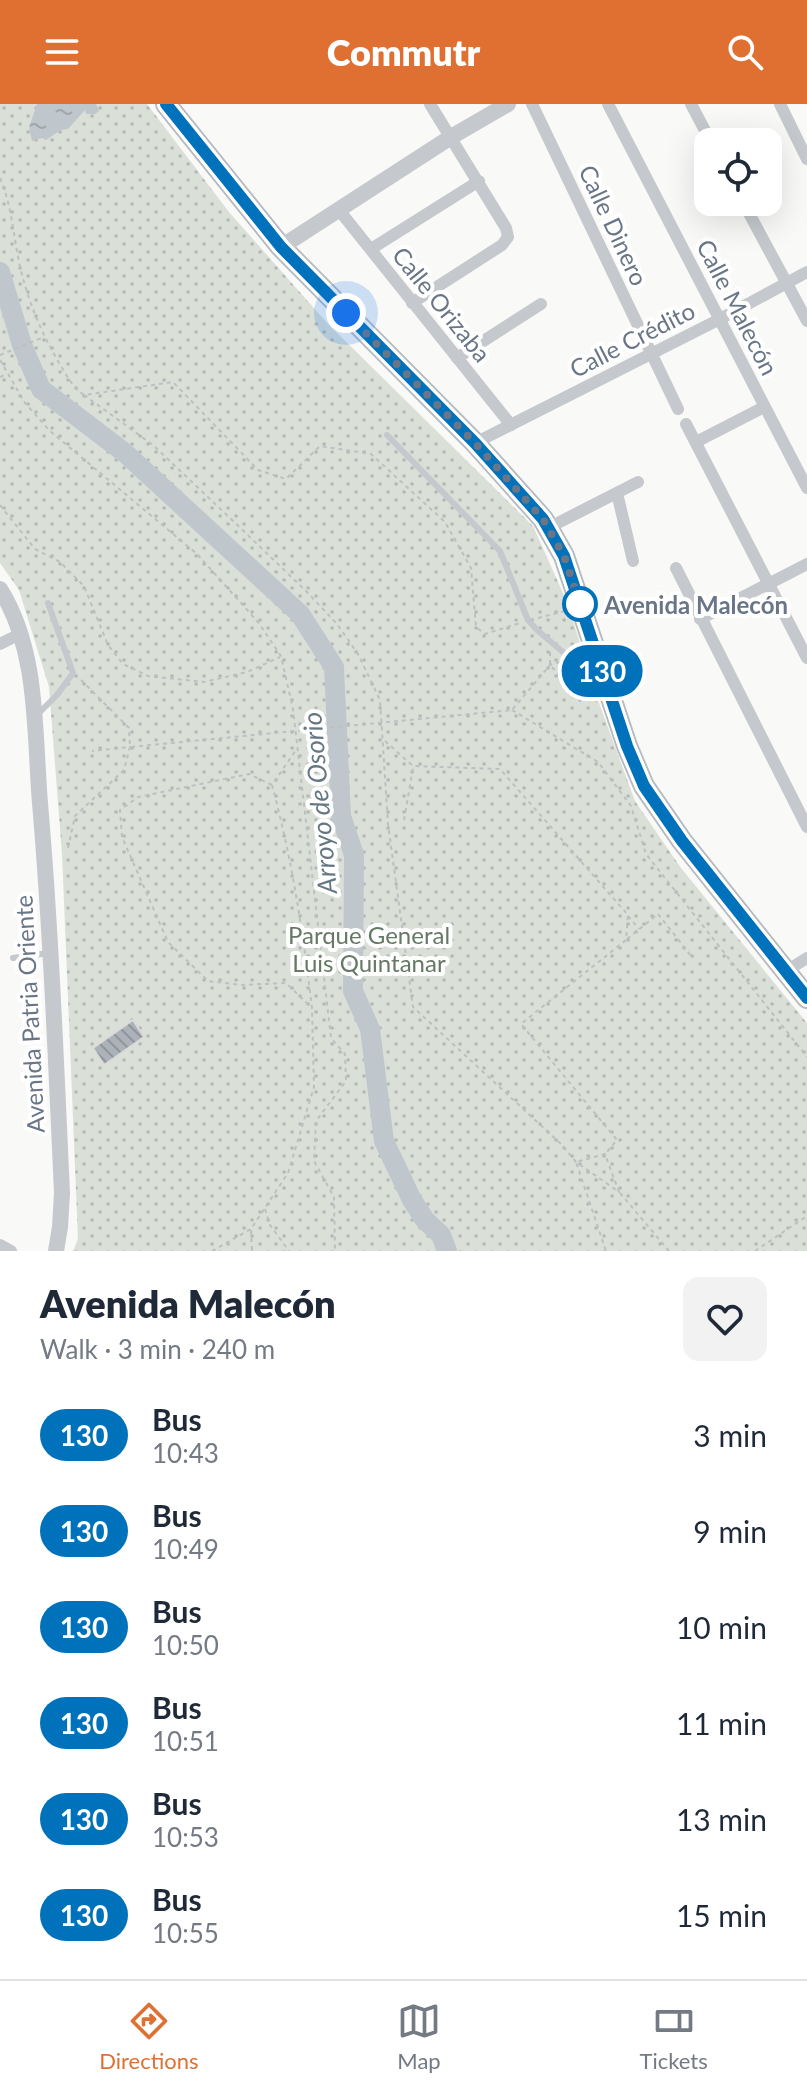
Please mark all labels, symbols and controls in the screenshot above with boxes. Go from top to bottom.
icon: menu [40,30,84,74]
text: Commutr [327,30,480,74]
icon: search [723,30,767,74]
map controls [694,128,782,216]
button: locate [694,128,782,216]
street label: Calle Dinero [573,160,655,290]
street label: Calle Malecón [691,234,785,380]
street label: Calle Orizaba [387,241,497,367]
your location [326,293,366,333]
street label: Calle Crédito [565,295,699,383]
marker: Avenida Malecón [563,587,597,621]
place label: Avenida Malecón [603,590,788,619]
line badge: 130 [556,645,648,697]
text: 130 [578,654,626,688]
water label: Arroyo de Osorio [295,711,343,896]
street label: Avenida Patria Oriente [8,894,50,1134]
park label: Parque General Luis Quintanar [288,920,450,977]
button: heart [683,1277,767,1361]
text: Avenida Malecón [40,1280,336,1326]
text: Walk · 3 min · 240 m [40,1333,275,1365]
text: Bus [152,1401,202,1437]
text: 3 min [693,1417,767,1453]
text: 130 [60,1418,108,1452]
text: 10:43 [152,1437,219,1469]
text: Bus [152,1497,202,1533]
text: 9 min [693,1513,767,1549]
text: 130 [60,1514,108,1548]
text: 10:49 [152,1533,219,1565]
text: Bus [152,1593,202,1629]
text: 10 min [676,1609,767,1645]
text: 130 [60,1610,108,1644]
text: 10:50 [152,1629,219,1661]
text: Bus [152,1689,202,1725]
text: 11 min [676,1705,767,1741]
text: 130 [60,1706,108,1740]
text: 10:51 [152,1725,219,1757]
text: Bus [152,1785,202,1821]
text: 13 min [676,1801,767,1837]
text: 130 [60,1802,108,1836]
text: 10:53 [152,1821,219,1853]
text: Bus [152,1881,202,1917]
text: 15 min [676,1897,767,1933]
text: 130 [60,1898,108,1932]
text: 10:55 [152,1917,219,1949]
tab: Directions [99,1999,199,2074]
tab: Map [397,1999,441,2074]
tab: Tickets [640,1999,708,2074]

